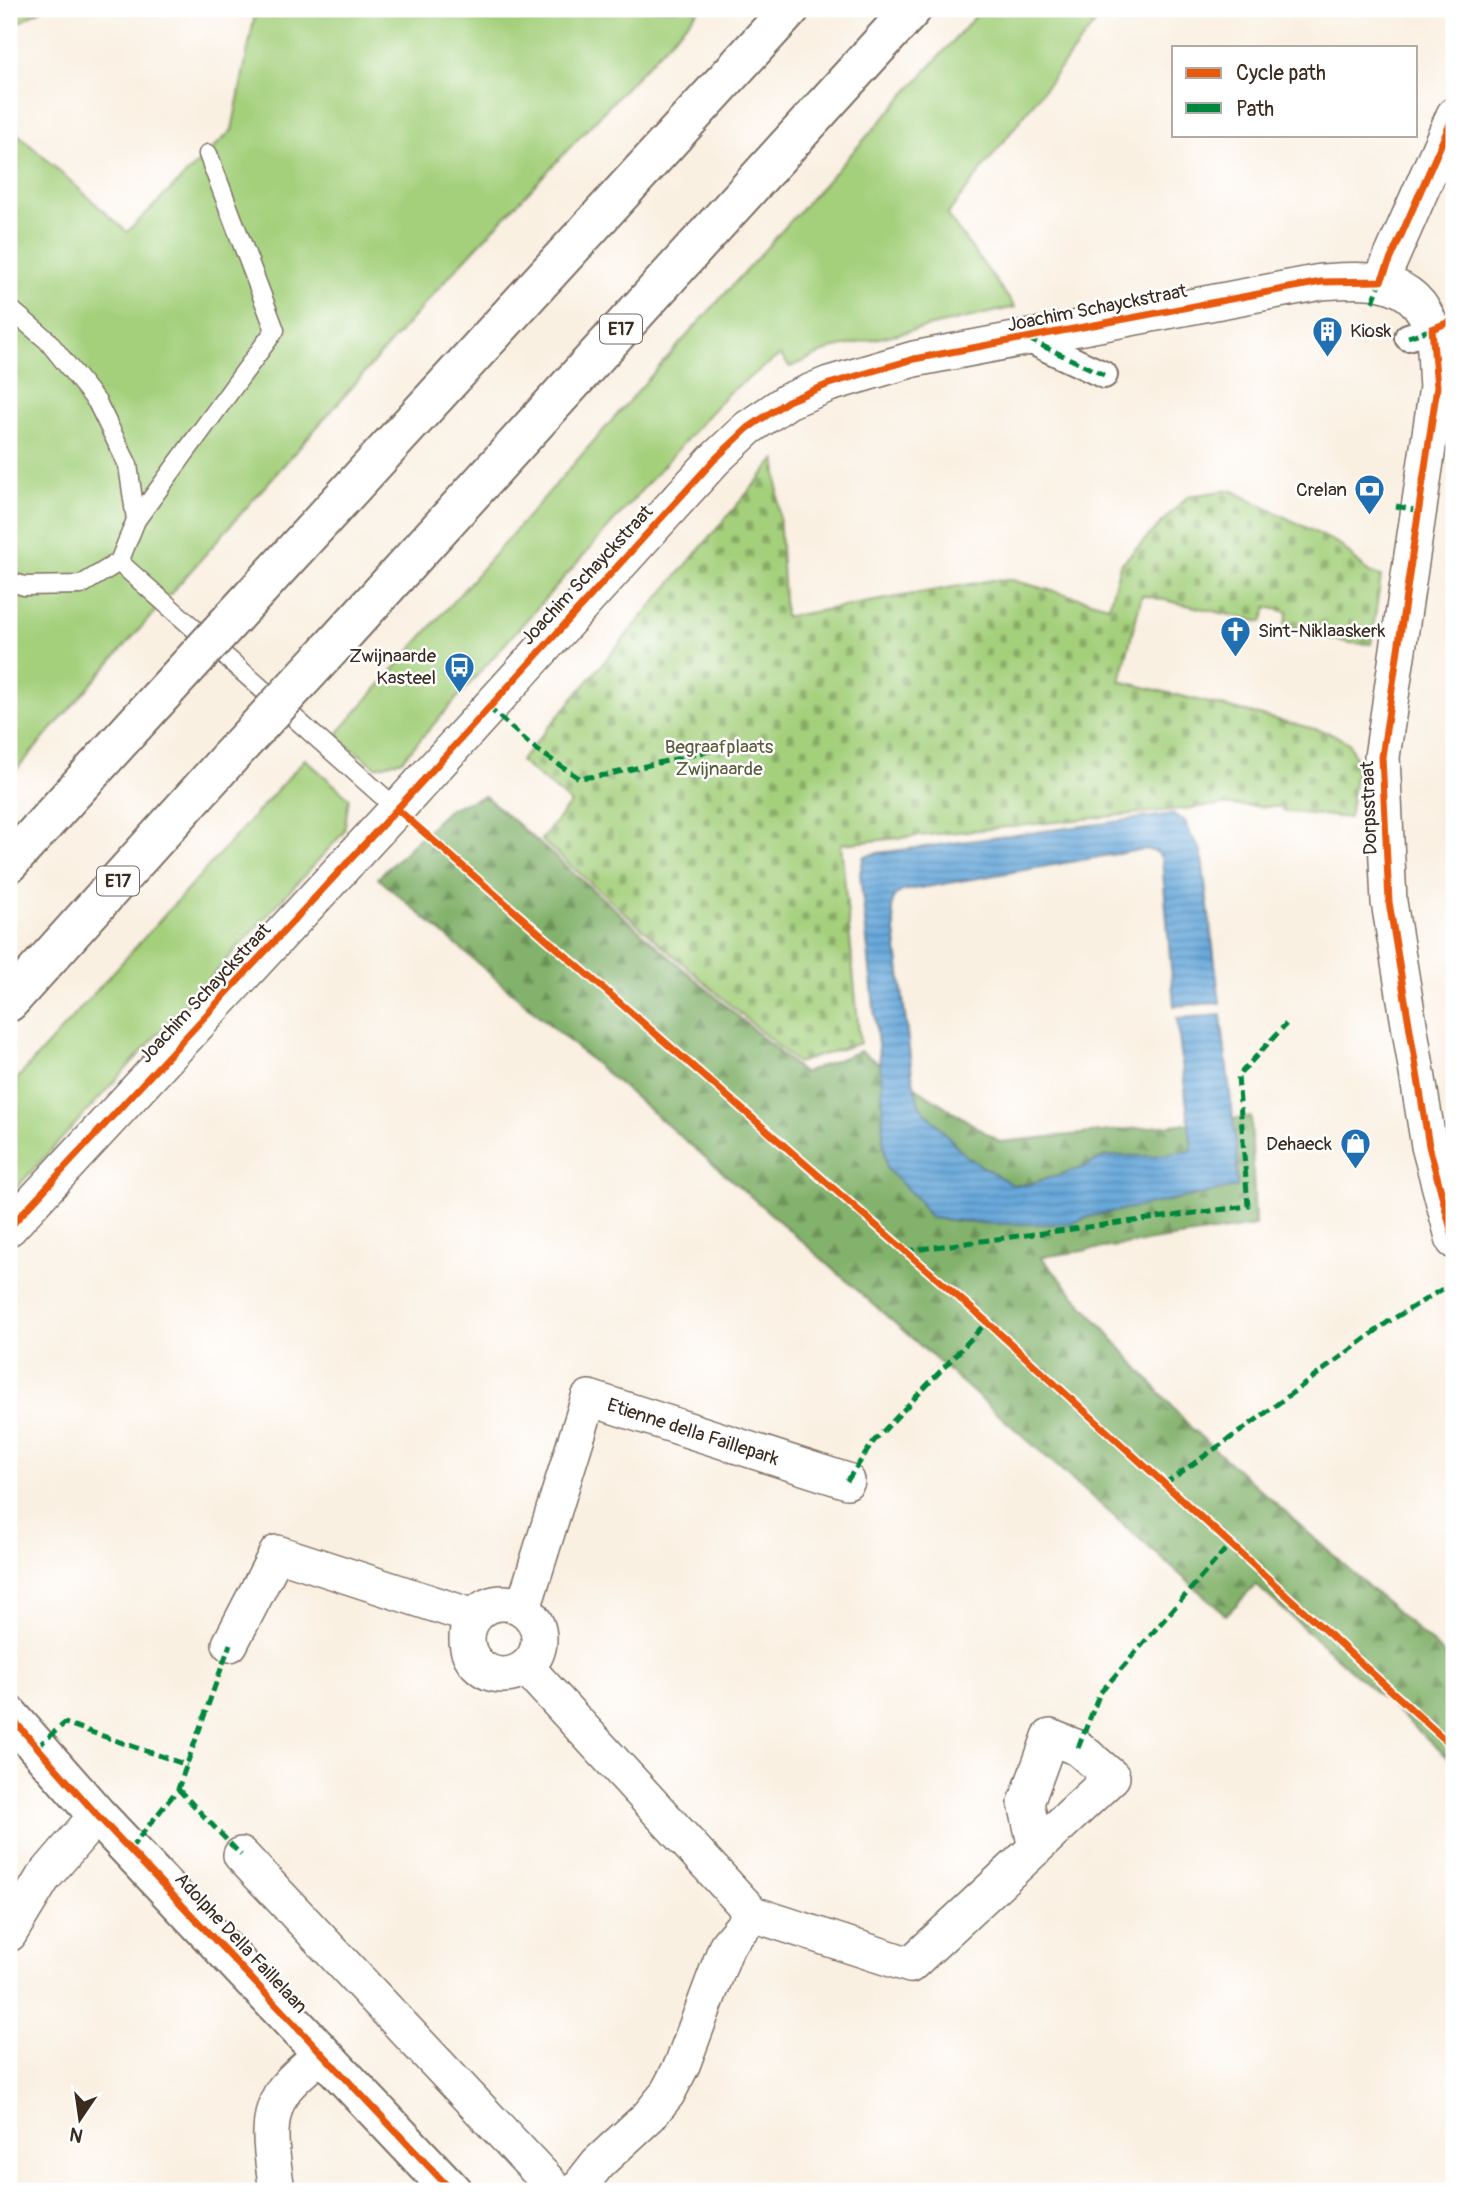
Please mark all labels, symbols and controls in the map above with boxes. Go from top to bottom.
legend [1172,46,1418,136]
text: Cycle path [1236,60,1326,87]
text: Path [1236,96,1274,123]
street label: Joachim Schayckstraat [1005,279,1189,337]
road number: E17 [600,314,642,344]
building icon: Kiosk [1310,314,1344,358]
place label: Kiosk [1350,319,1392,343]
bank icon: Crelan [1353,473,1387,517]
place label: Crelan [1296,478,1347,502]
street label: Joachim Schayckstraat [516,500,658,650]
church icon: Sint-Niklaaskerk [1218,614,1252,658]
place label: Sint-Niklaaskerk [1258,619,1385,643]
place label: Zwijnaarde Kasteel [349,644,437,690]
bus stop icon: Zwijnaarde Kasteel [442,650,476,694]
park label: Begraafplaats Zwijnaarde [665,735,774,781]
street label: Dorpsstraat [1355,760,1383,855]
road number: E17 [97,866,139,896]
street label: Joachim Schayckstraat [134,918,276,1068]
shop icon: Dehaeck [1338,1127,1372,1171]
place label: Dehaeck [1266,1132,1332,1156]
street label: Etienne della Faillepark [604,1393,782,1471]
street label: Adolphe Della Faillelaan [169,1868,313,2018]
north arrow [46,2084,116,2154]
text: N [67,2121,85,2148]

